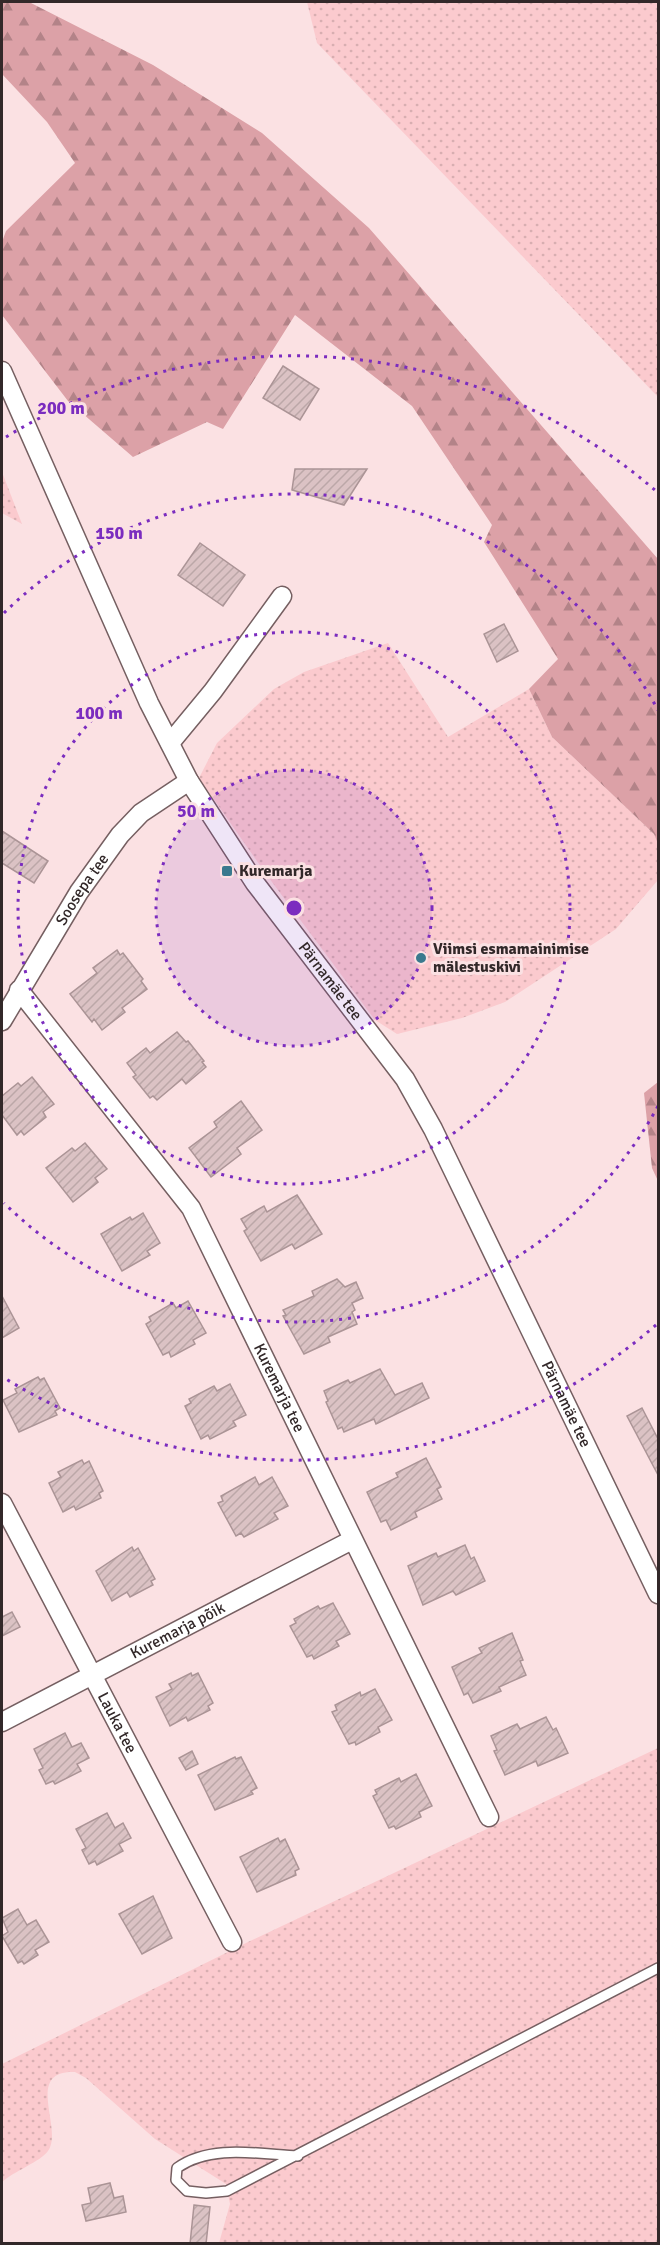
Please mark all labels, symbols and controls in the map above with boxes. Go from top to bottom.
text: 200 m [37,397,85,419]
text: 150 m [95,522,143,544]
text: 100 m [75,702,123,724]
text: 50 m [177,800,215,822]
street label: Soosepa tee [51,850,113,929]
place label: Kuremarja [239,861,312,881]
marker: Kuremarja [220,864,234,878]
centre of rings [284,898,304,918]
street label: Pärnamäe tee [294,938,367,1024]
place label: Viimsi esmamainimise mälestuskivi [433,939,589,977]
marker: Viimsi esmamainimise mälestuskivi [414,951,428,965]
street label: Kuremarja tee [249,1340,309,1436]
street label: Pärnamäe tee [537,1358,595,1451]
street label: Kuremarja põik [127,1598,228,1664]
street label: Lauka tee [93,1689,141,1757]

